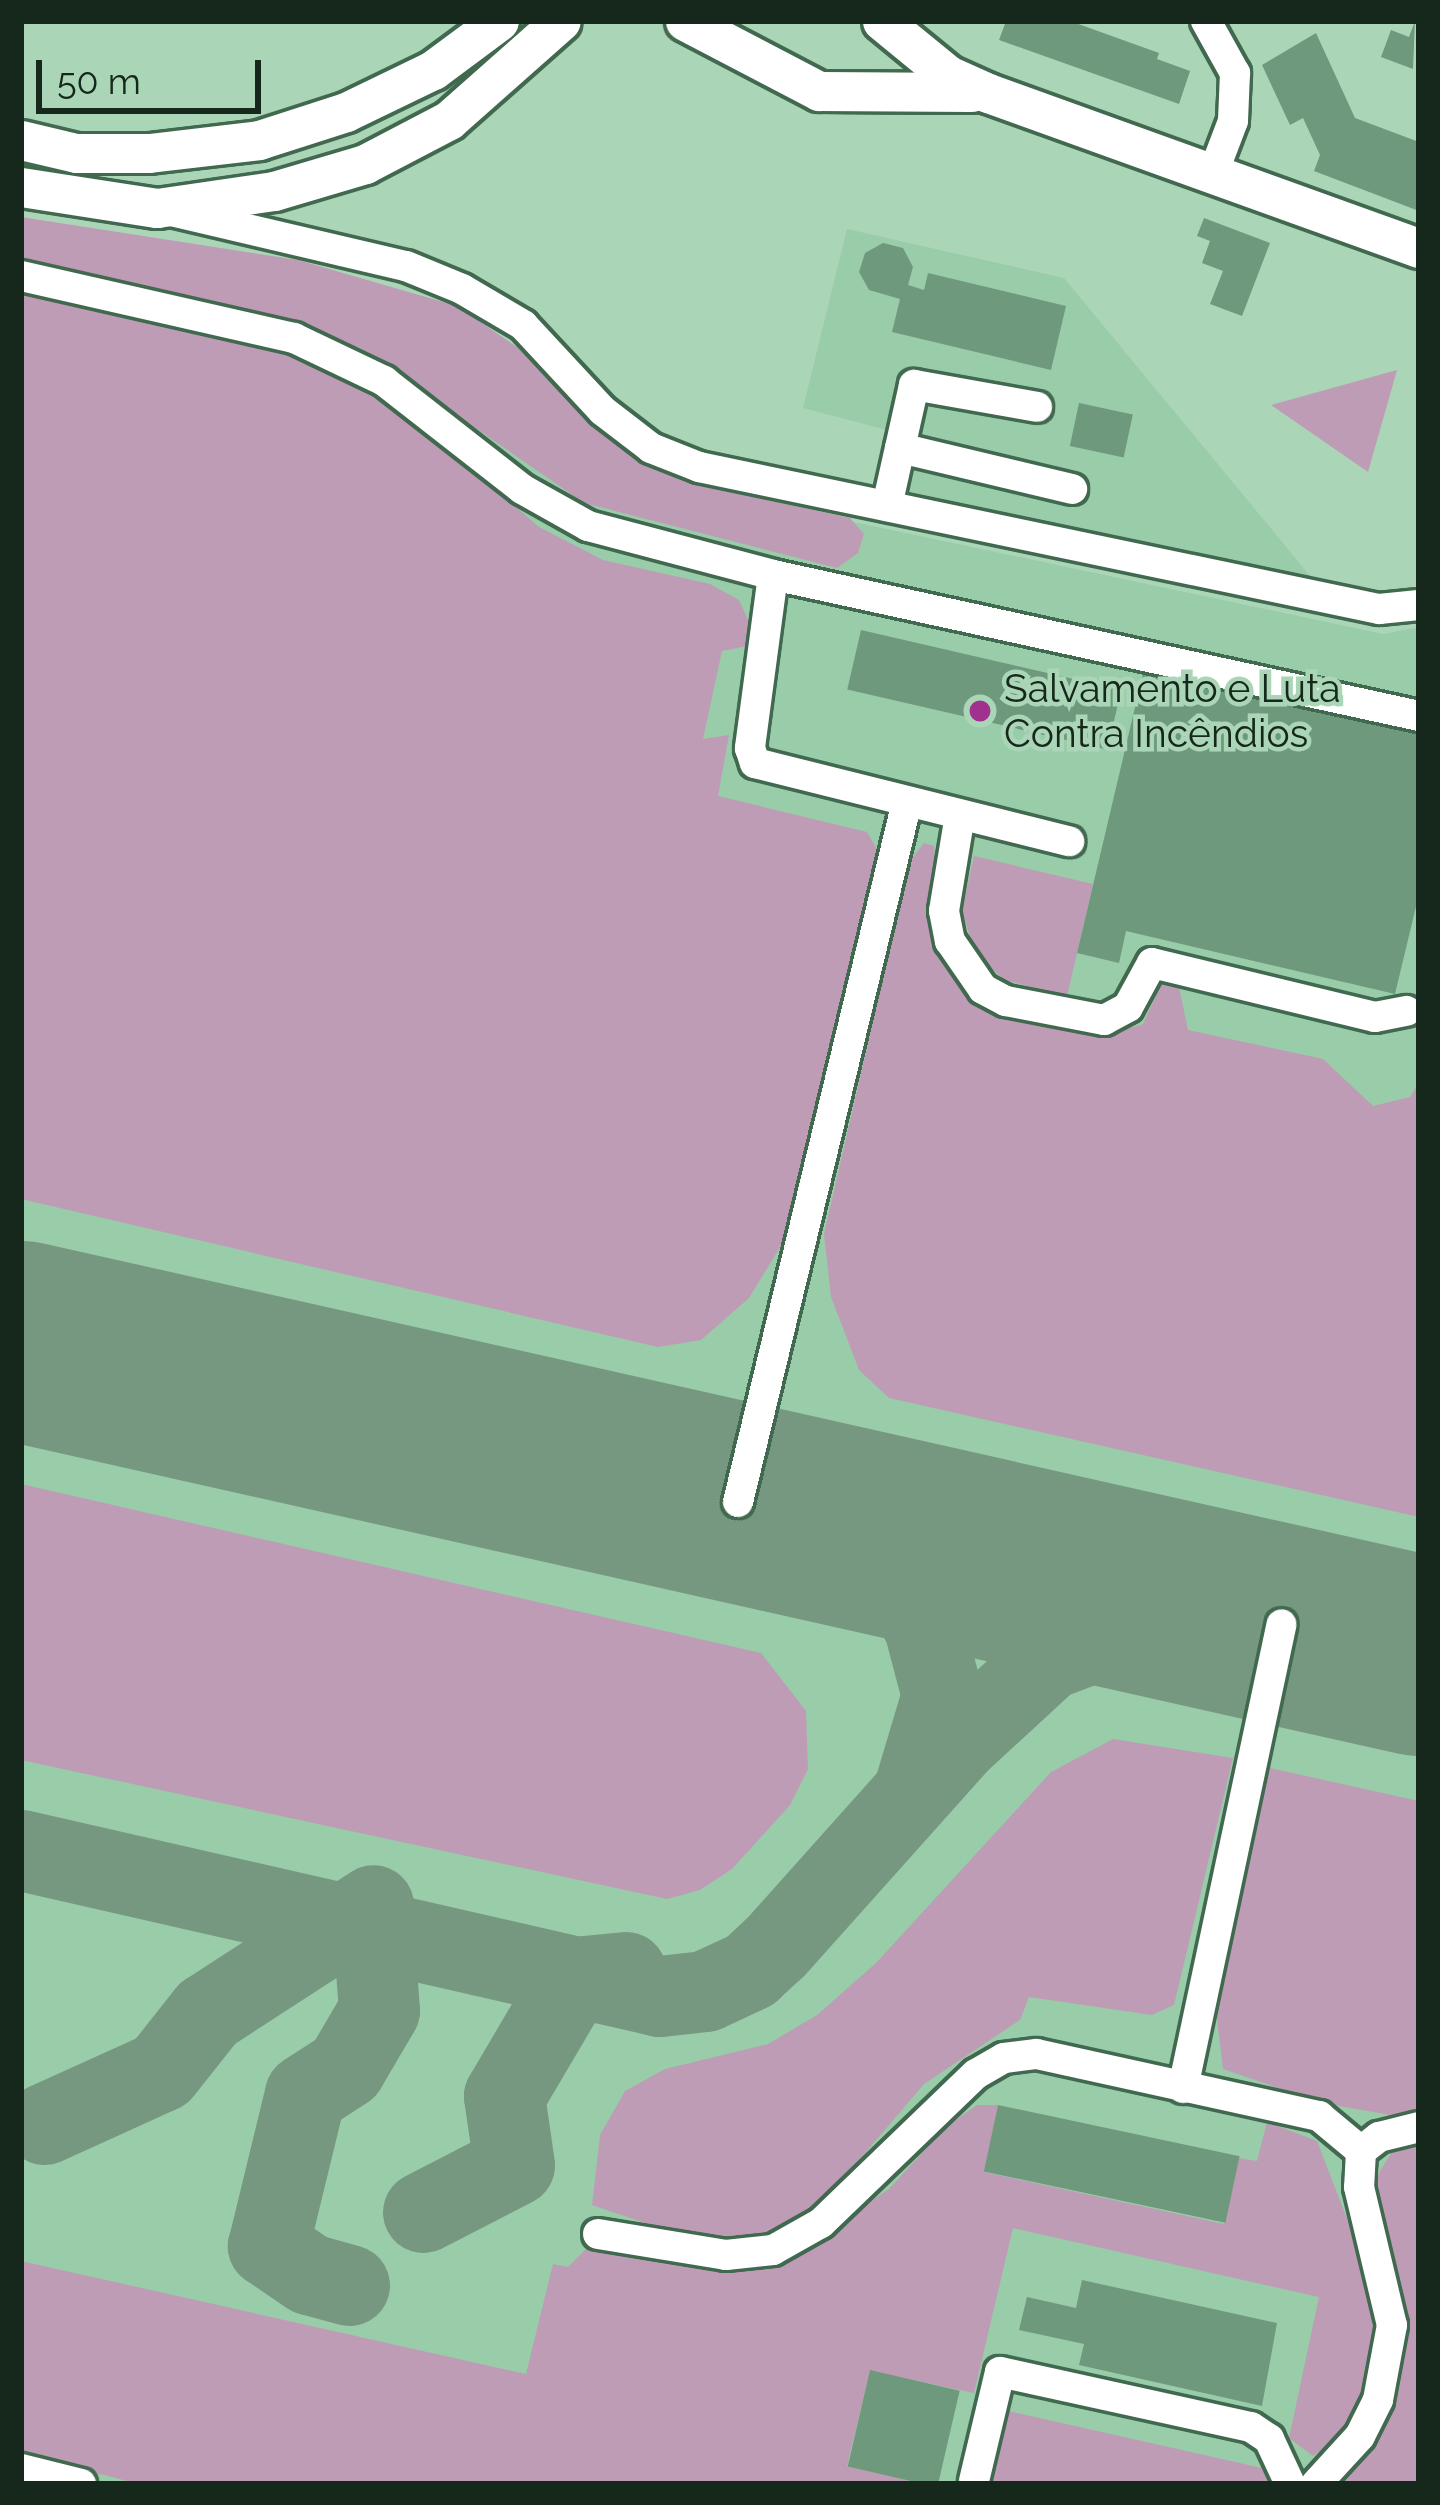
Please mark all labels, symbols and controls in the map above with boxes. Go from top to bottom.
scale bar [42,36,267,110]
text: 50 m [57,60,141,102]
place label: Salvamento e Luta Contra Incêndios [1004,666,1341,757]
marker: Salvamento e Luta Contra Incêndios [967,698,993,724]

